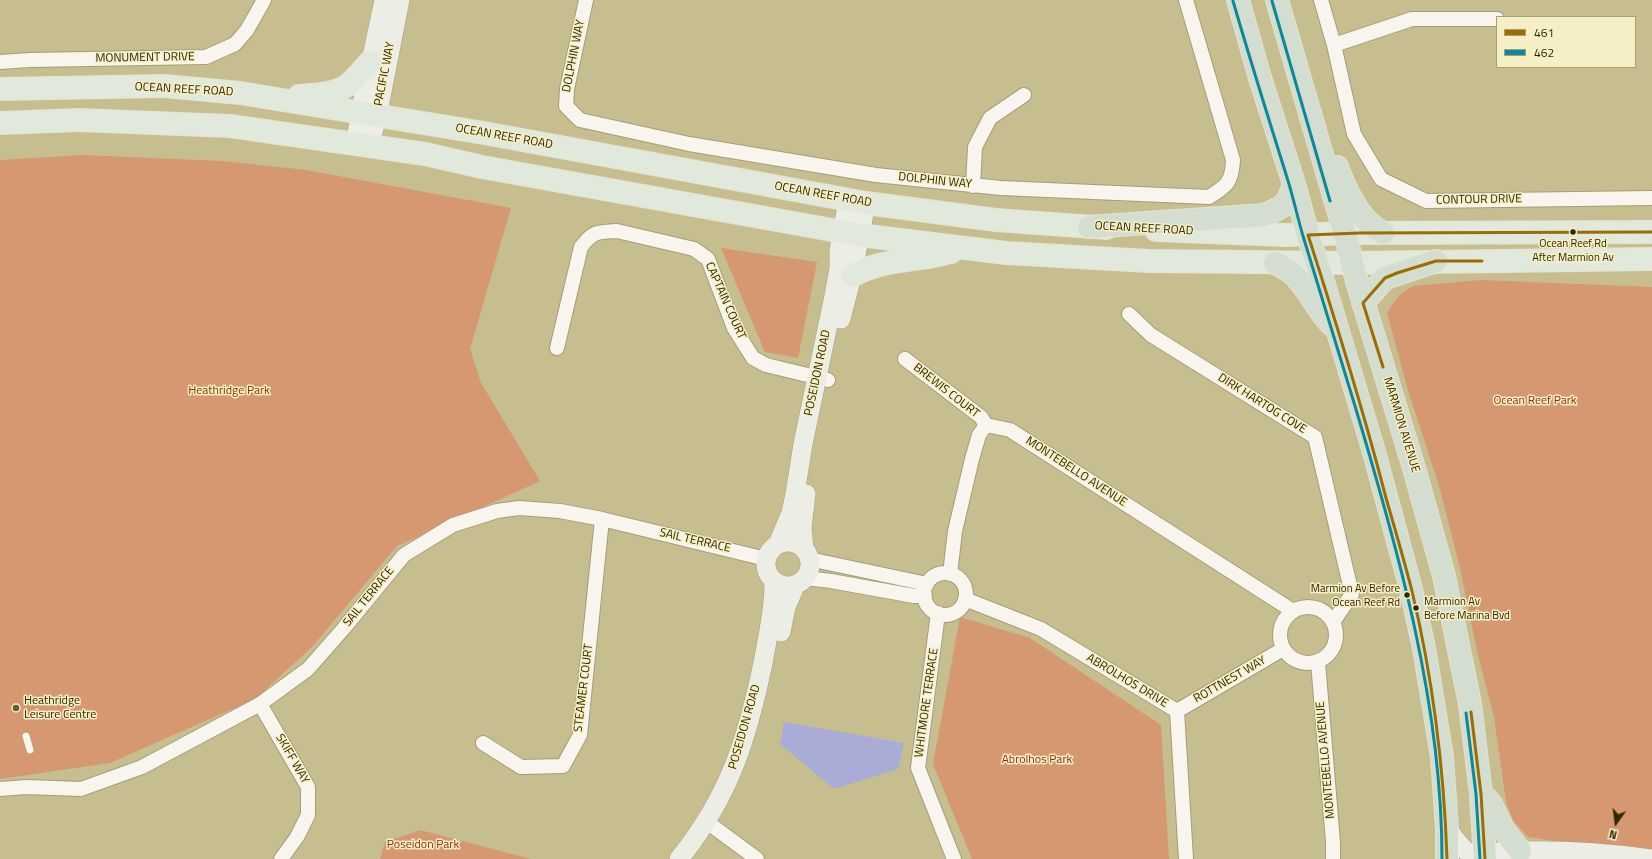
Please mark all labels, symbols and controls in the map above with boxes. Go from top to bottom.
legend [1496,16,1636,68]
street label: DOLPHIN WAY [560,18,588,94]
text: 461 [1534,23,1554,42]
street label: PACIFIC WAY [372,41,398,107]
text: 462 [1534,43,1554,62]
street label: MONUMENT DRIVE [95,50,195,66]
street label: OCEAN REEF ROAD [134,80,234,100]
street label: OCEAN REEF ROAD [454,121,554,153]
street label: DOLPHIN WAY [898,170,972,192]
street label: OCEAN REEF ROAD [773,179,873,211]
street label: CONTOUR DRIVE [1436,192,1522,208]
street label: OCEAN REEF ROAD [1094,219,1194,239]
marker: Ocean Reef Rd After Marmion Av [1568,227,1578,237]
place label: Ocean Reef Rd After Marmion Av [1532,237,1614,263]
street label: CAPTAIN COURT [702,260,748,342]
street label: POSEIDON ROAD [802,329,834,417]
street label: BREWIS COURT [910,361,982,421]
street label: DIRK HARTOG COVE [1215,371,1309,437]
street label: MARMION AVENUE [1380,375,1422,475]
park label: Heathridge Park [188,384,270,398]
park label: Ocean Reef Park [1493,394,1577,408]
street label: MONTEBELLO AVENUE [1023,434,1129,510]
street label: SAIL TERRACE [658,526,732,556]
street label: SAIL TERRACE [341,564,397,630]
place label: Marmion Av Before Ocean Reef Rd [1311,582,1400,608]
marker: Marmion Av Before Ocean Reef Rd [1402,590,1412,600]
place label: Marmion Av Before Marina Bvd [1424,595,1510,621]
marker: Marmion Av Before Marina Bvd [1411,603,1421,613]
street label: STEAMER COURT [571,643,597,733]
street label: WHITMORE TERRACE [912,647,942,759]
street label: ABROLHOS DRIVE [1084,651,1170,711]
street label: ROTTNEST WAY [1191,653,1269,707]
street label: POSEIDON ROAD [726,683,764,771]
place label: Heathridge Leisure Centre [24,694,96,722]
street label: MONTEBELLO AVENUE [1314,701,1338,819]
marker: Heathridge Leisure Centre [11,703,21,713]
street label: SKIFF WAY [272,732,312,786]
park label: Abrolhos Park [1002,753,1072,767]
north arrow [1596,803,1636,843]
text: N [1607,826,1619,843]
park label: Poseidon Park [387,838,459,852]

